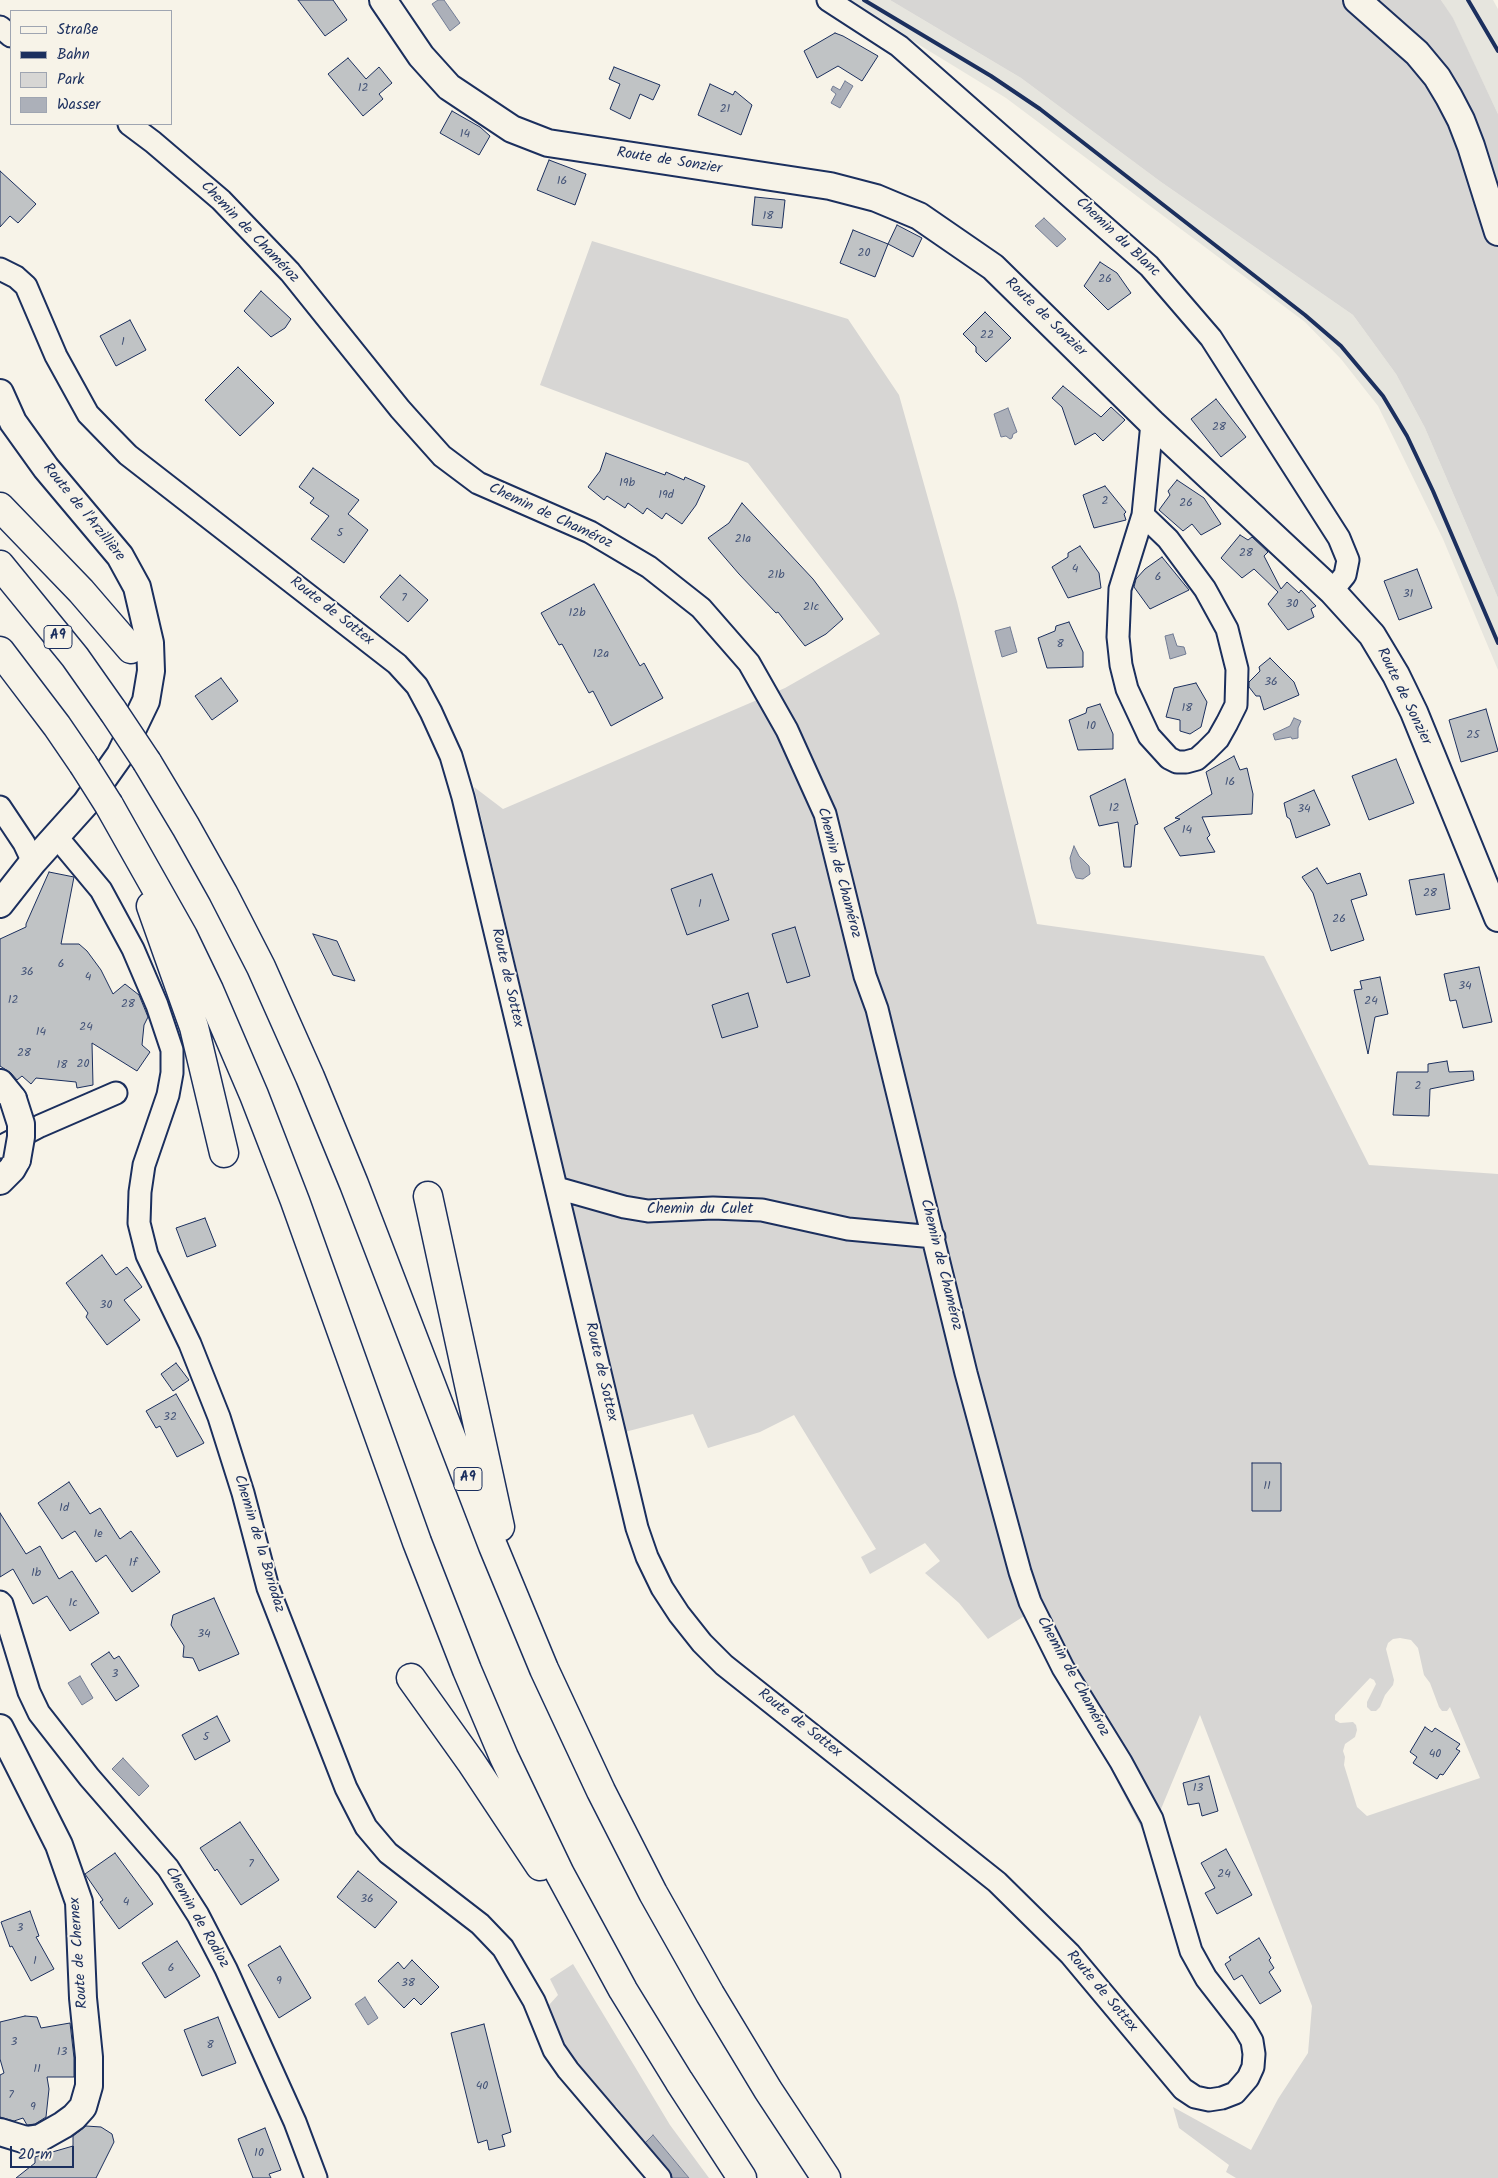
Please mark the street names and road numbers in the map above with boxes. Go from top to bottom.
street label: Route de Sonzier [615,145,723,179]
street label: Chemin de Chaméroz [196,178,302,288]
street label: Chemin du Blanc [1071,194,1163,282]
street label: Route de Sonzier [1001,275,1089,361]
street label: Route de l'Arzillière [38,460,128,566]
street label: Chemin de Chaméroz [485,480,615,554]
street label: Route de Sottex [286,574,376,650]
road number: A9 [44,626,72,649]
street label: Route de Sonzier [1372,645,1434,749]
street label: Chemin de Chaméroz [812,806,864,940]
street label: Route de Sottex [486,927,526,1029]
street label: Chemin de Chaméroz [915,1198,965,1332]
street label: Chemin du Culet [647,1201,753,1219]
street label: Route de Sottex [580,1321,620,1423]
road number: A9 [454,1468,482,1490]
street label: Chemin de la Boriodaz [228,1473,288,1615]
street label: Chemin de Chaméroz [1032,1614,1112,1740]
street label: Route de Sottex [754,1686,844,1762]
street label: Chemin de Rodioz [160,1864,232,1972]
street label: Route de Chernex [67,1897,93,2009]
street label: Route de Sottex [1062,1947,1140,2037]

